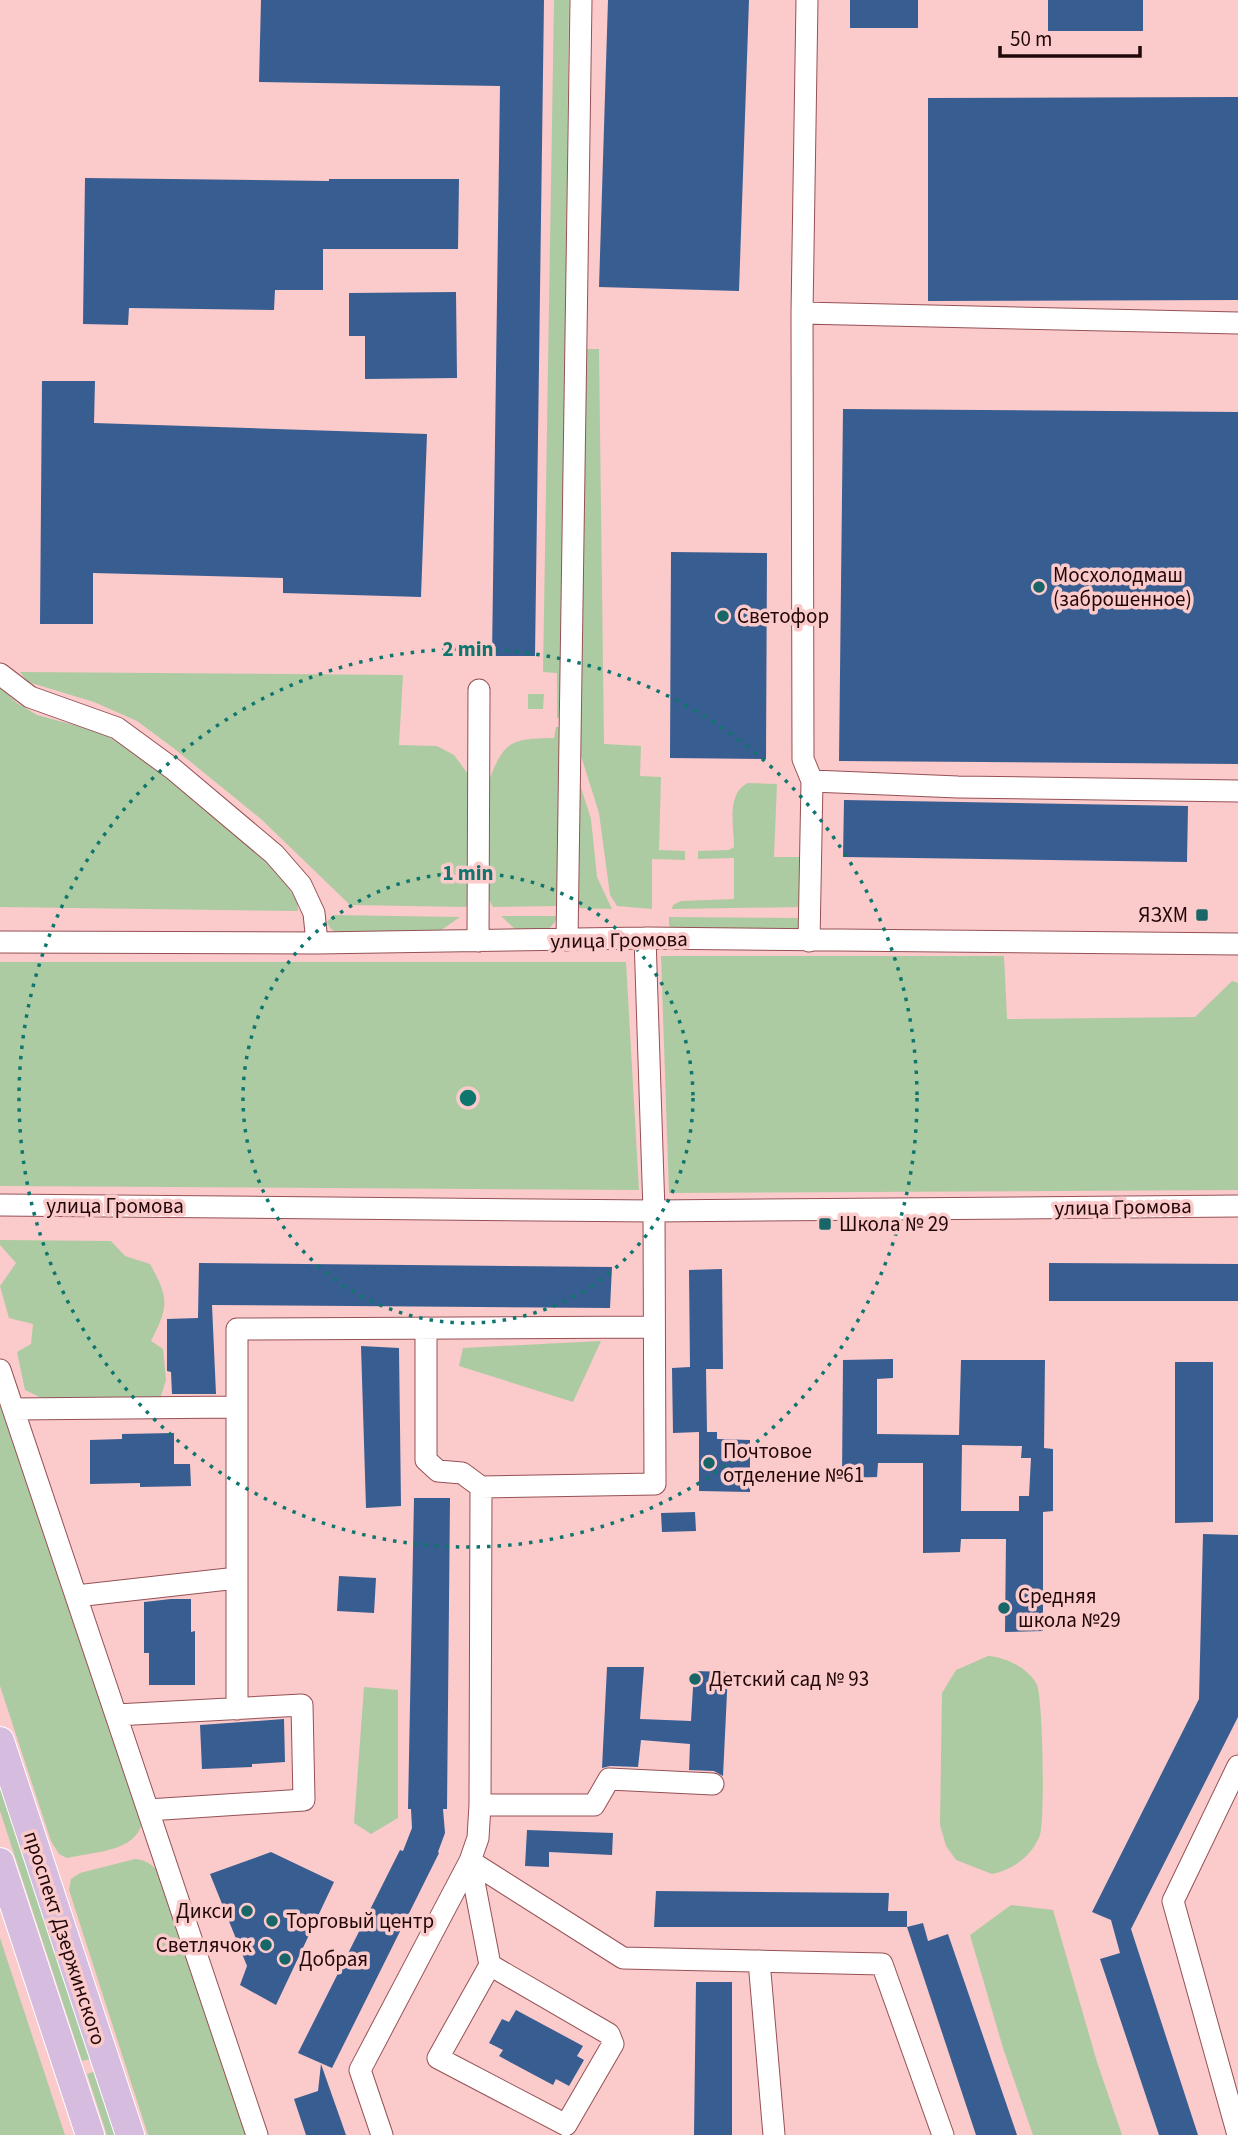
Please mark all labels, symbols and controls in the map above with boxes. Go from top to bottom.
scale bar [1000,14,1140,58]
text: 50 m [1010,24,1052,54]
place label: Мосхолодмаш (заброшенное) [1053,560,1192,614]
marker: Мосхолодмаш (заброшенное) [1031,579,1047,595]
place label: Светофор [737,601,829,631]
marker: Светофор [715,608,731,624]
text: 2 min [442,634,494,664]
text: 1 min [442,858,494,888]
place label: ЯЗХМ [1138,900,1188,930]
marker: ЯЗХМ [1194,907,1210,923]
street label: улица Громова [550,924,688,956]
centre of rings [456,1086,480,1110]
street label: улица Громова [46,1191,184,1221]
street label: улица Громова [1054,1191,1192,1223]
place label: Школа № 29 [839,1209,949,1239]
marker: Школа № 29 [817,1216,833,1232]
place label: Почтовое отделение №61 [723,1436,864,1490]
marker: Почтовое отделение №61 [701,1455,717,1471]
place label: Средняя школа №29 [1018,1581,1121,1635]
marker: Средняя школа №29 [996,1600,1012,1616]
place label: Детский сад № 93 [709,1664,869,1694]
marker: Детский сад № 93 [687,1671,703,1687]
street label: проспект Дзержинского [16,1827,114,2049]
place label: Дикси [176,1896,233,1926]
marker: Дикси [239,1903,255,1919]
place label: Торговый центр [286,1906,434,1936]
marker: Торговый центр [264,1913,280,1929]
place label: Светлячок [156,1930,253,1960]
marker: Светлячок [258,1937,274,1953]
place label: Добрая [299,1944,368,1974]
marker: Добрая [277,1951,293,1967]

